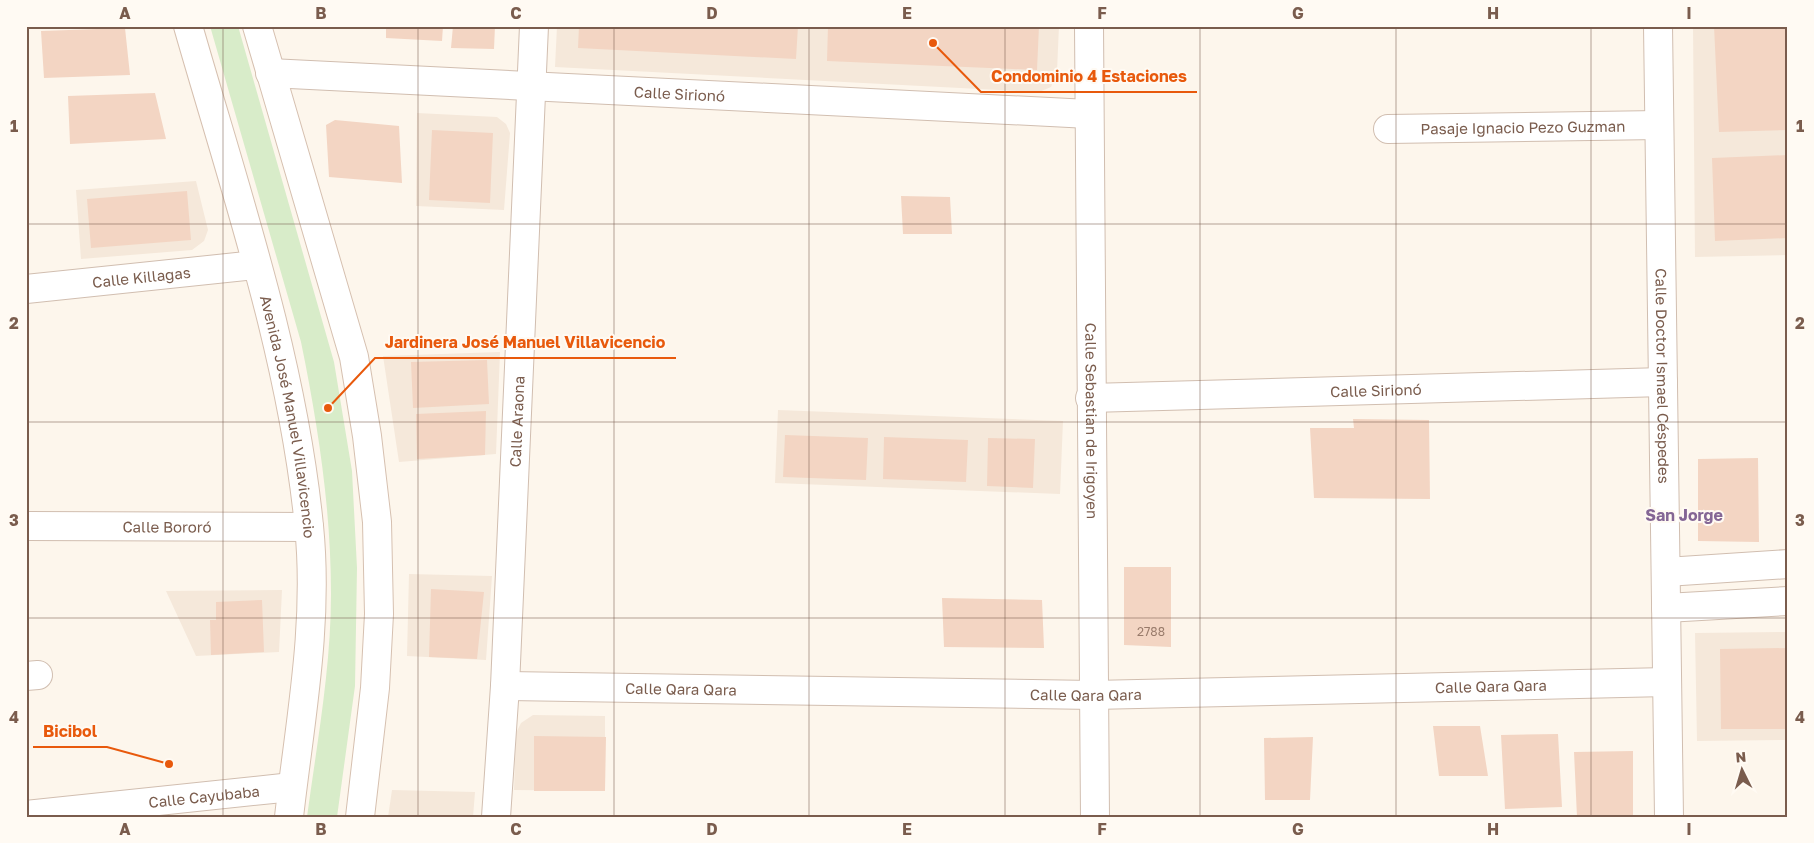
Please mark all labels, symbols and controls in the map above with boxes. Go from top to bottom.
text: A [119,3,131,23]
text: B [315,3,327,23]
text: C [510,3,522,23]
text: D [706,3,718,23]
text: E [902,3,912,23]
text: F [1097,3,1107,23]
text: G [1292,3,1304,23]
text: H [1487,3,1499,23]
text: I [1686,3,1692,23]
callout: Condominio 4 Estaciones [981,61,1197,92]
text: Condominio 4 Estaciones [991,66,1187,86]
street label: Calle Sirionó [633,82,726,105]
text: 1 [10,116,18,136]
street label: Pasaje Ignacio Pezo Guzman [1420,116,1626,138]
text: 1 [1796,116,1804,136]
street label: Calle Killagas [91,263,191,291]
street label: Calle Doctor Ismael Céspedes [1652,268,1673,484]
street label: Avenida José Manuel Villavicencio [257,293,319,539]
text: 2 [9,313,19,333]
text: 2 [1795,313,1805,333]
street label: Calle Sebastian de Irigoyen [1082,323,1102,519]
callout: Jardinera José Manuel Villavicencio [375,327,676,358]
text: Jardinera José Manuel Villavicencio [385,332,666,352]
street label: Calle Araona [506,375,528,468]
street label: Calle Sirionó [1330,380,1422,400]
district label: San Jorge [1645,505,1723,525]
text: 3 [9,510,19,530]
text: 3 [1795,510,1805,530]
street label: Calle Bororó [122,517,212,536]
house number: 2788 [1137,624,1165,639]
street label: Calle Qara Qara [1435,676,1547,696]
street label: Calle Qara Qara [625,679,737,699]
street label: Calle Qara Qara [1030,685,1142,704]
text: 4 [9,707,19,727]
text: 4 [1795,707,1805,727]
callout: Bicibol [33,716,107,747]
text: Bicibol [43,721,98,741]
north arrow [1716,746,1766,796]
text: N [1735,748,1747,765]
street label: Calle Cayubaba [147,781,261,811]
text: A [119,819,131,839]
text: B [315,819,327,839]
text: C [510,819,522,839]
text: D [706,819,718,839]
text: E [902,819,912,839]
text: F [1097,819,1107,839]
text: G [1292,819,1304,839]
text: H [1487,819,1499,839]
text: I [1686,819,1692,839]

